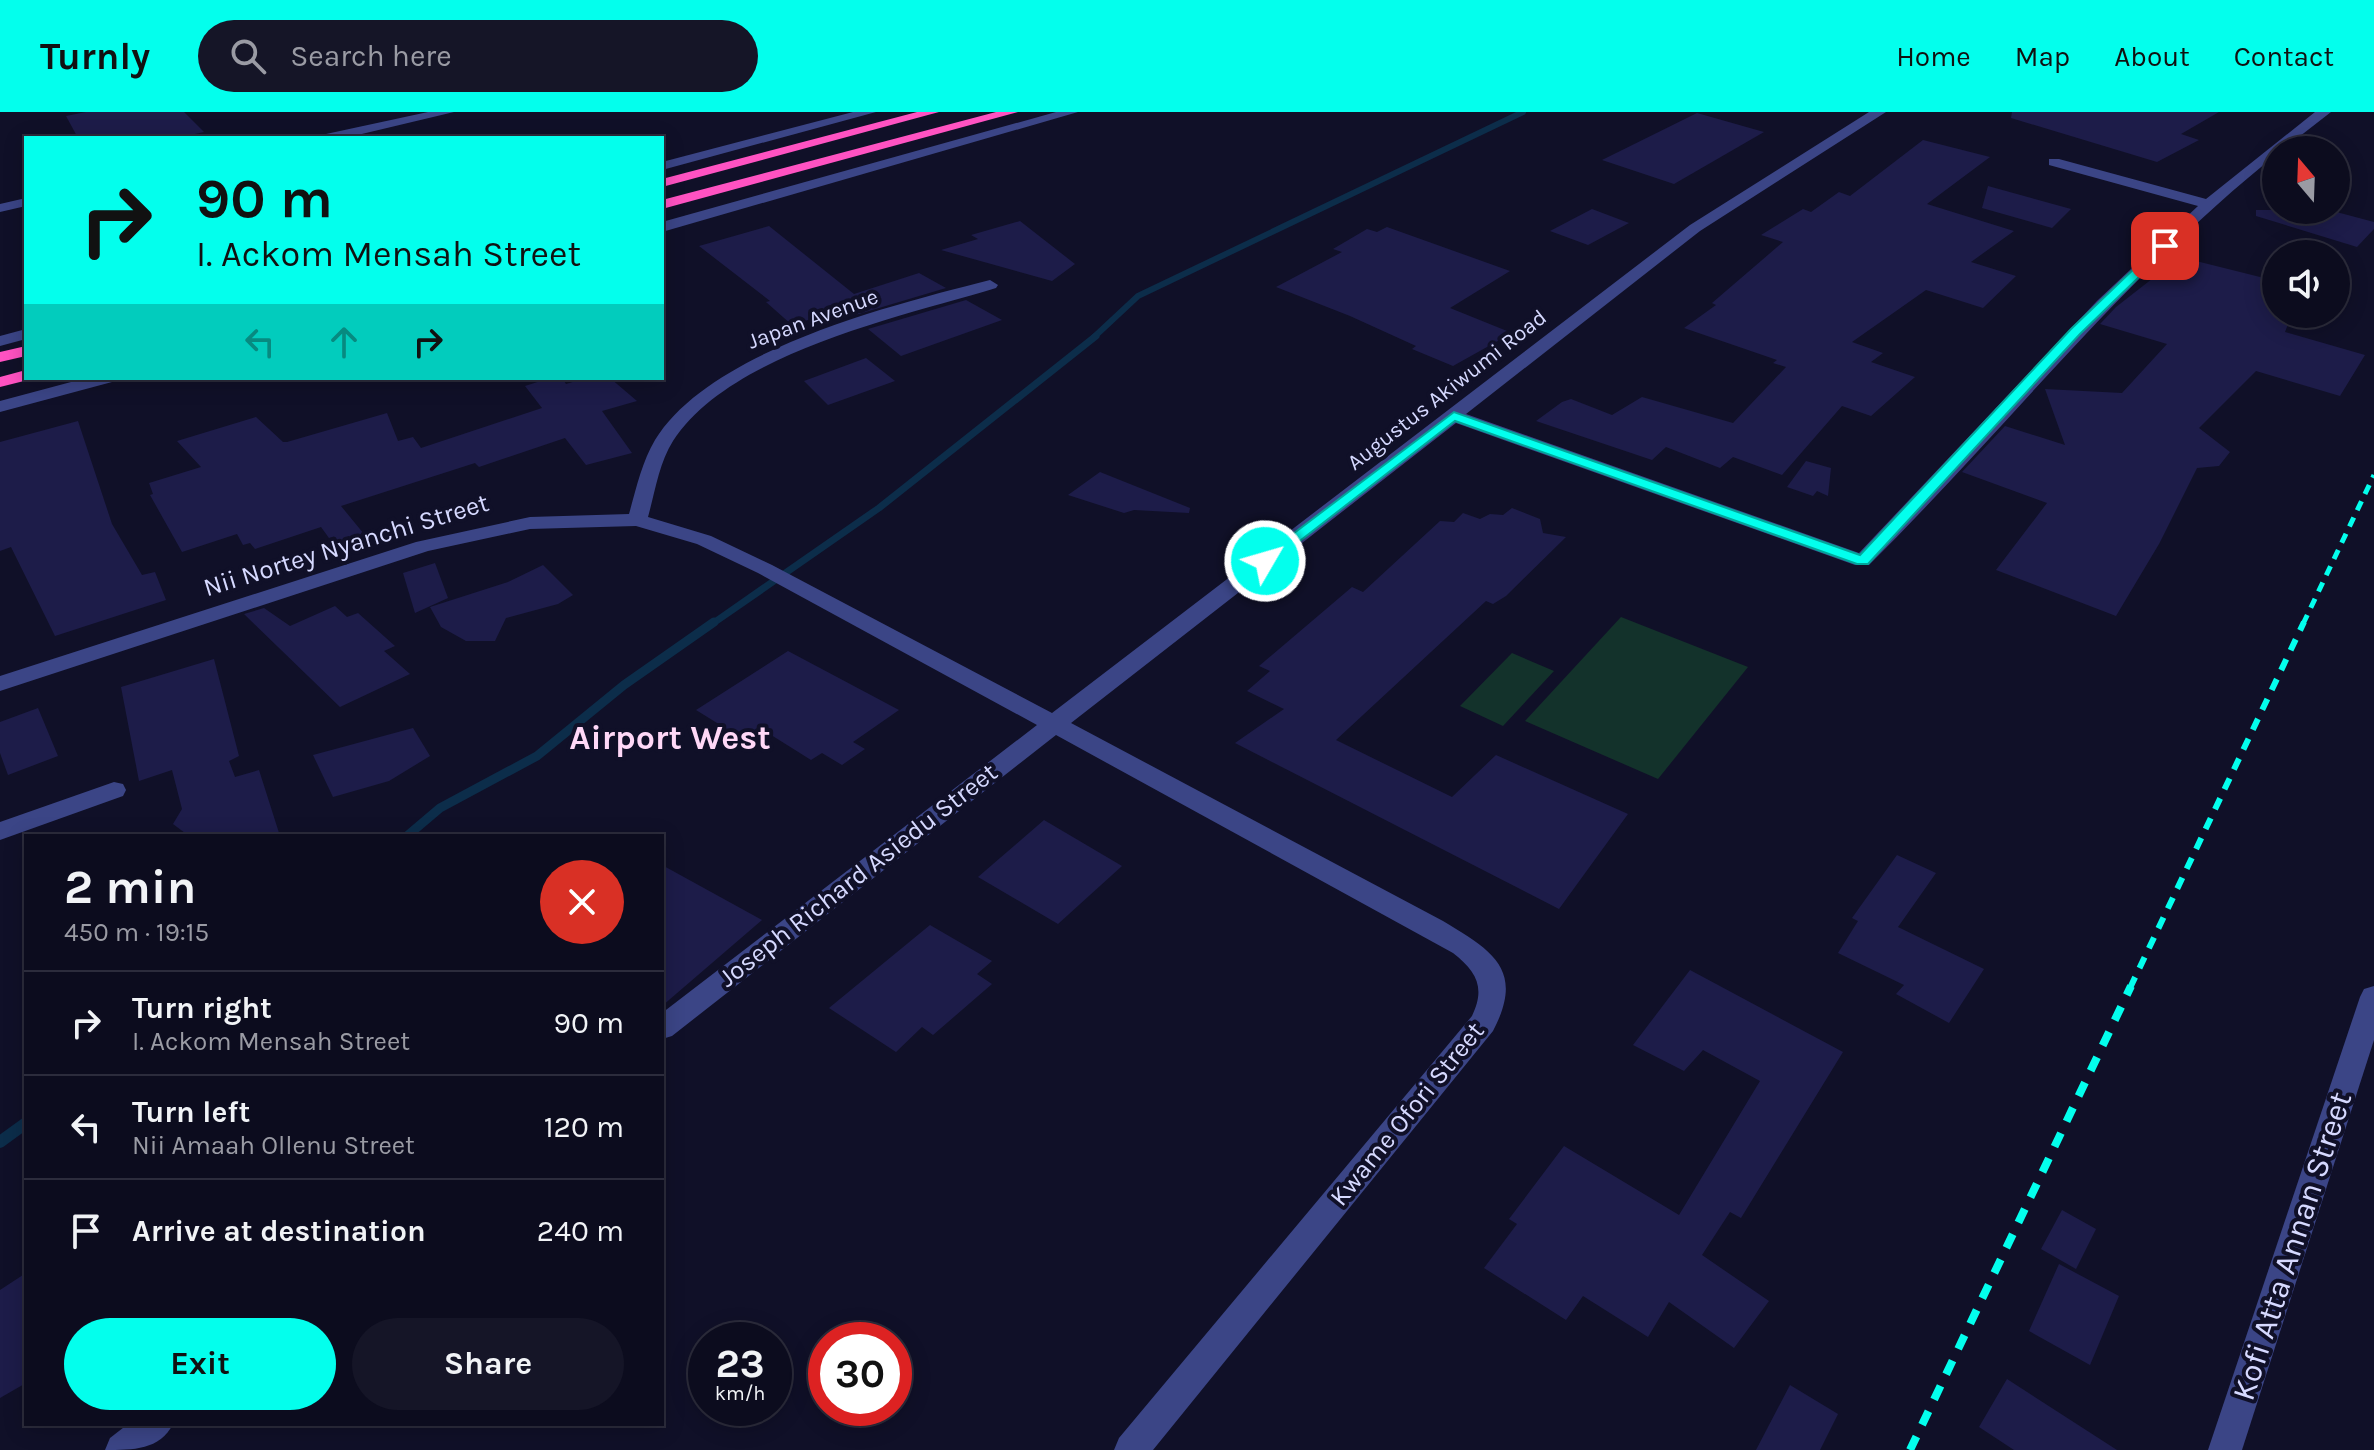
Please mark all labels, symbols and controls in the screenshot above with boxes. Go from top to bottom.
search box [198,20,758,92]
text: Turnly [40,34,150,79]
icon: search [226,34,270,78]
text: Search here [290,38,452,74]
text: Home [1896,40,1971,73]
text: Map [2015,40,2070,73]
text: About [2114,40,2190,73]
text: Contact [2234,40,2334,73]
north arrow [2262,136,2350,224]
map controls [2262,136,2350,328]
text: 90 m [196,166,333,231]
icon: right [64,168,168,272]
pin [2131,212,2199,280]
icon: arrive [2143,224,2187,268]
text: I. Ackom Mensah Street [196,233,581,275]
button: sound [2262,240,2350,328]
street label: Japan Avenue [744,283,882,355]
street label: Augustus Akiwumi Road [1342,304,1552,476]
icon: left [238,320,282,364]
icon: ahead [322,320,366,364]
icon: right [406,320,450,364]
street label: Nii Nortey Nyanchi Street [200,487,493,603]
position arrow [1223,519,1307,603]
district label: Airport West [569,718,771,758]
street label: Joseph Richard Asiedu Street [712,756,1004,993]
text: 2 min [64,859,196,915]
button: close [540,860,624,944]
text: 450 m · 19:15 [64,917,209,948]
text: Turn right [132,990,272,1026]
icon: right [64,1001,108,1045]
text: 90 m [554,1005,624,1041]
street label: Kwame Ofori Street [1323,1016,1491,1212]
text: I. Ackom Mensah Street [132,1026,410,1057]
street label: Kofi Atta Annan Street [2225,1087,2359,1405]
text: Turn left [132,1094,250,1130]
icon: left [64,1105,108,1149]
text: 120 m [544,1109,624,1145]
text: Nii Amaah Ollenu Street [132,1130,415,1161]
icon: arrive [64,1209,108,1253]
text: Arrive at destination [132,1213,426,1249]
text: 240 m [537,1213,624,1249]
button: Exit [64,1318,336,1410]
button: Share [352,1318,624,1410]
speed limit sign: 30 [808,1322,912,1426]
text: 23 [715,1340,765,1387]
text: km/h [715,1382,765,1405]

